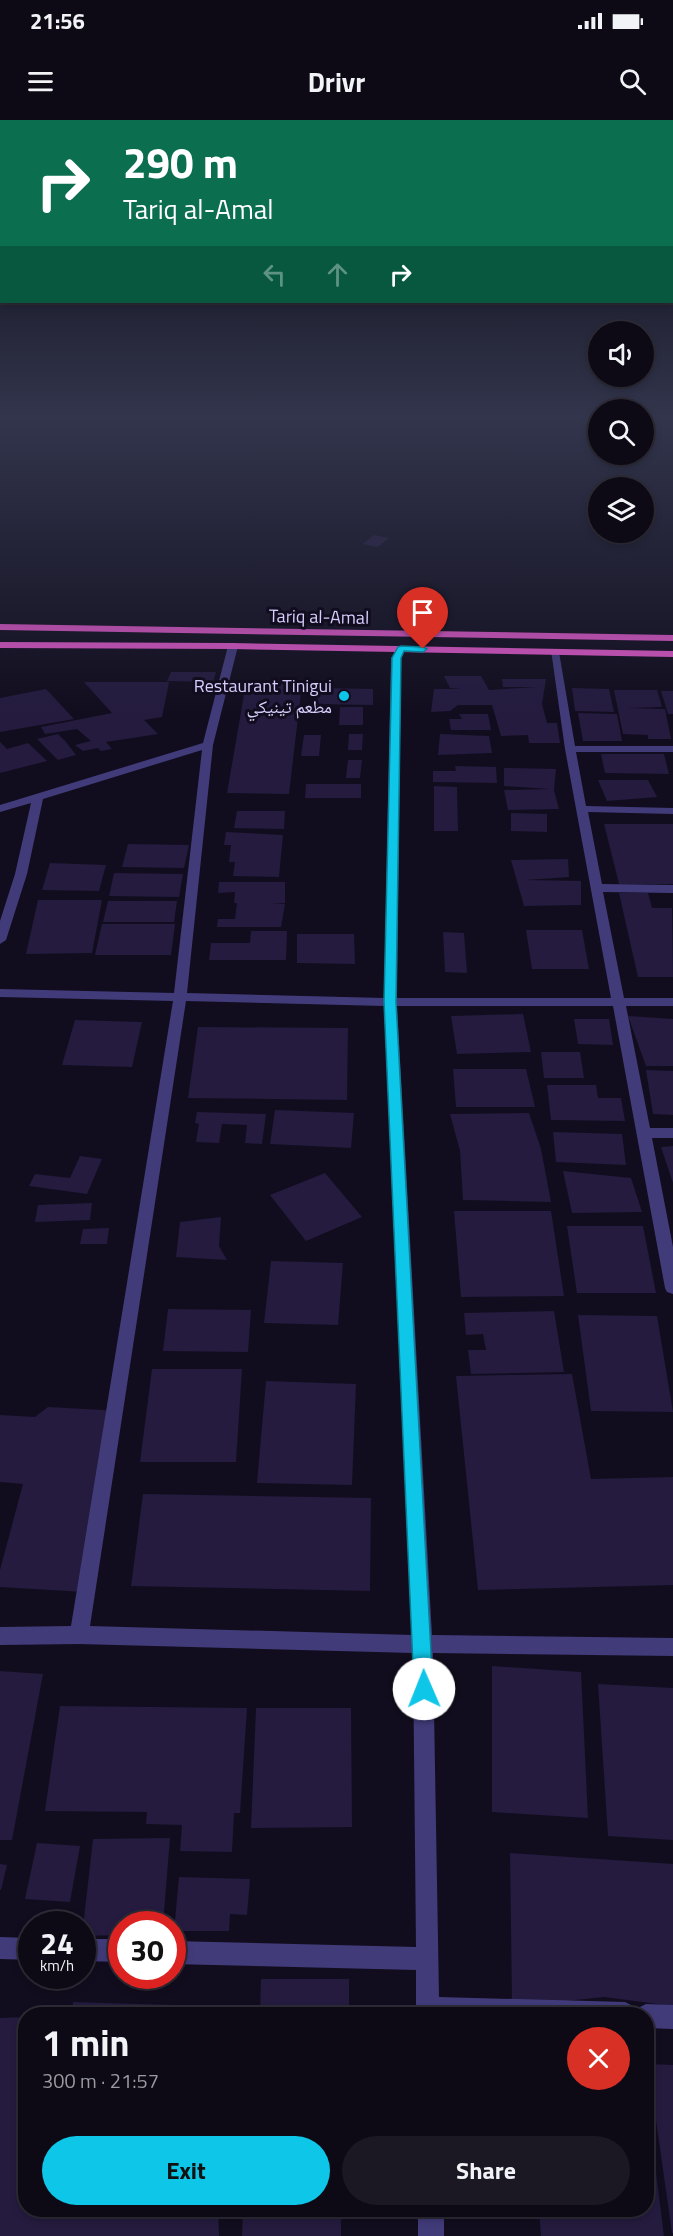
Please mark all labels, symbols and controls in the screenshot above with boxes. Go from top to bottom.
text: 21:56 [30,4,85,38]
text: Drivr [308,61,365,102]
icon: menu [24,65,57,98]
icon: search [616,65,649,98]
text: 290 m [123,130,238,194]
icon: right [24,144,102,222]
text: Tariq al-Amal [123,188,273,229]
icon: left [258,258,291,291]
icon: ahead [321,258,354,291]
icon: right [384,258,417,291]
map controls [588,321,654,543]
button: sound [588,321,654,387]
button: search [588,399,654,465]
button: layers [588,477,654,543]
pin [397,587,448,649]
icon: arrive [406,596,439,629]
street label: Tariq al-Amal [269,602,369,631]
place label: Restaurant Tinigui مطعم تينيكي [194,672,332,722]
marker: Restaurant Tinigui مطعم تينيكي [337,689,351,703]
position arrow [392,1657,456,1721]
speed limit sign: 30 [108,1911,186,1989]
text: 24 [40,1920,74,1966]
text: km/h [40,1954,74,1977]
text: 1 min [42,2015,129,2070]
button: close [567,2027,630,2090]
text: 300 m · 21:57 [42,2065,159,2096]
button: Exit [42,2136,330,2205]
button: Share [342,2136,630,2205]

